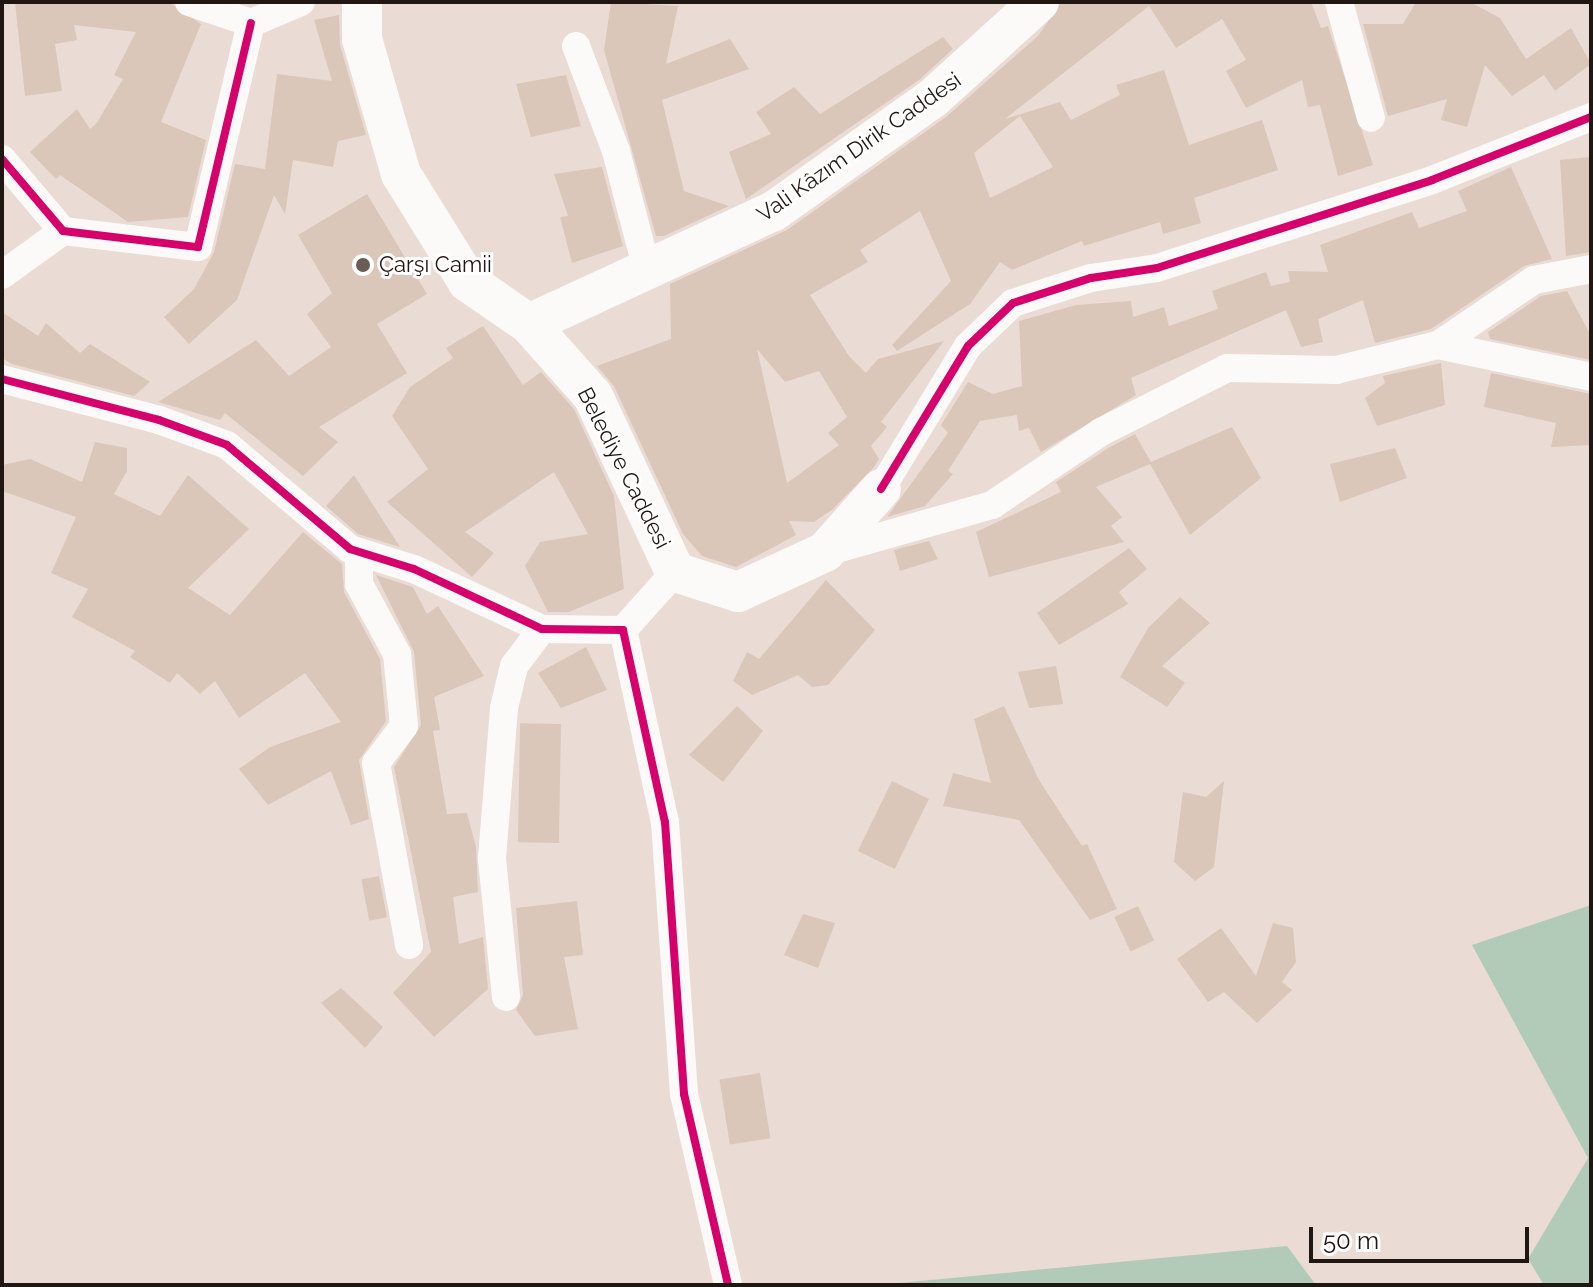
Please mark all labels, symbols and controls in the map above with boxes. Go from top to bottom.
street label: Vali Kâzım Dirik Caddesi [752,67,966,227]
place label: Çarşı Camii [379,252,492,278]
marker: Çarşı Camii [354,256,372,274]
street label: Belediye Caddesi [572,383,676,553]
scale bar [1313,1211,1533,1261]
text: 50 m [1323,1226,1379,1255]

